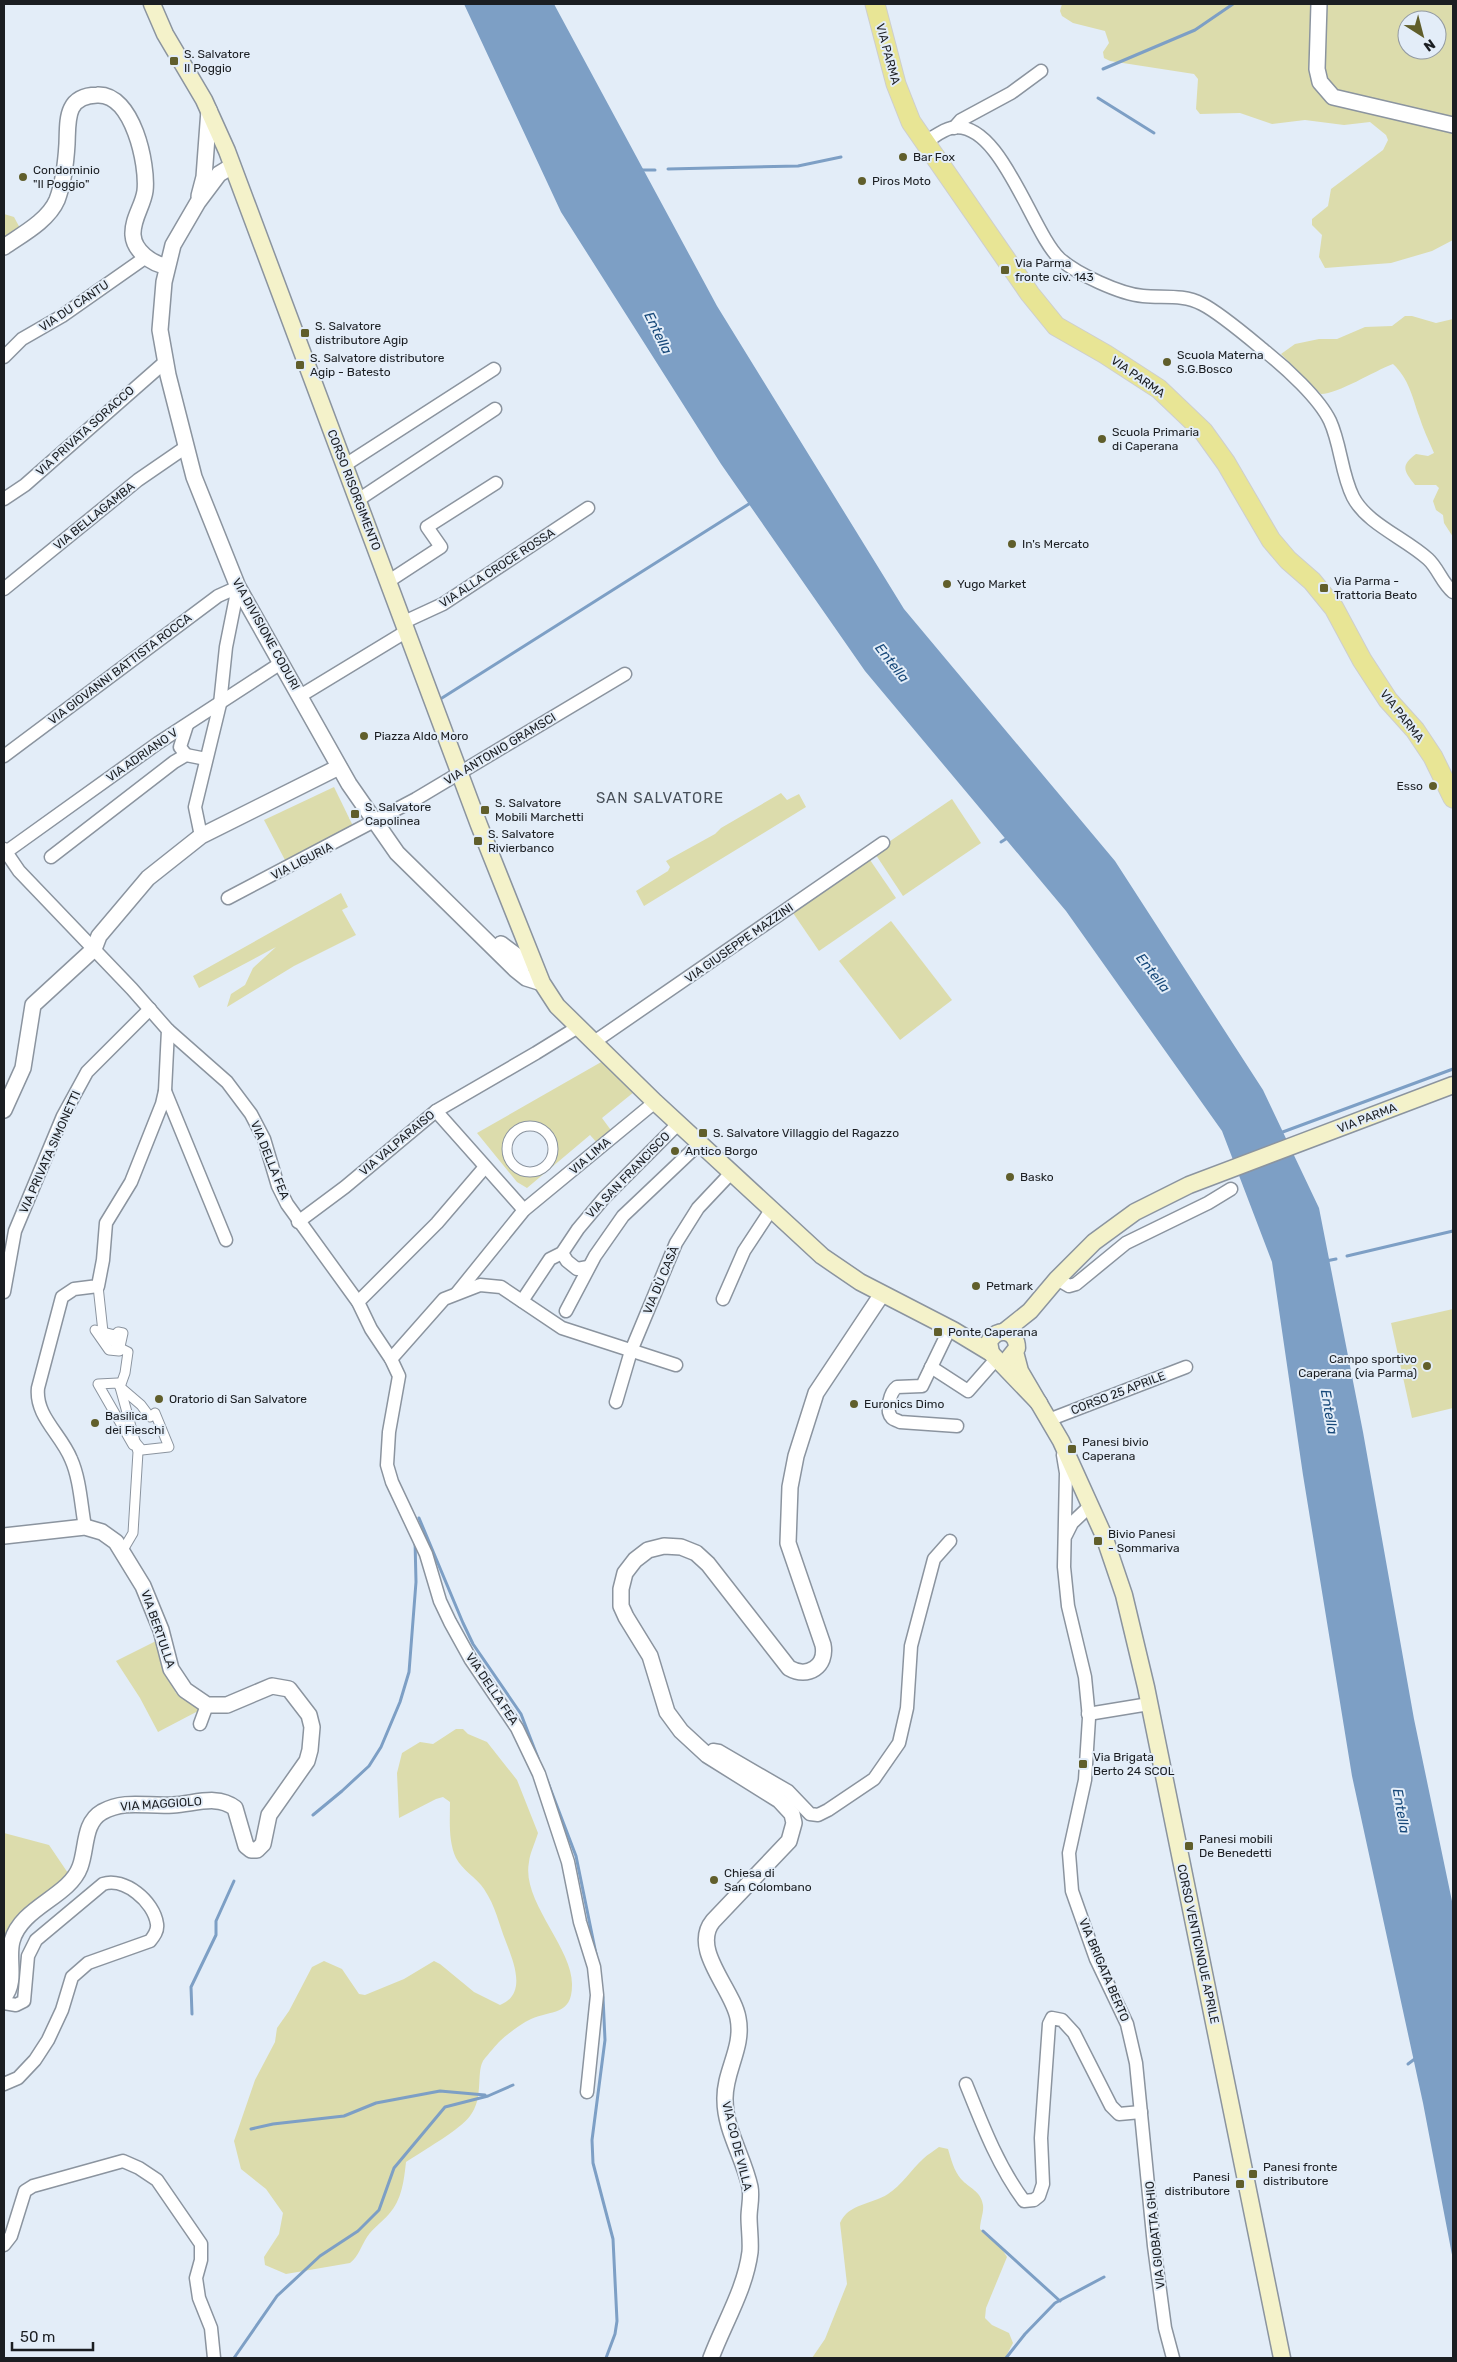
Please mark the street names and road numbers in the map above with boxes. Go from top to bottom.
street label: VIA PARMA [873,22,903,86]
street label: VIA DU CANTU [36,278,112,334]
street label: VIA PARMA [1108,353,1168,401]
street label: VIA PRIVATA SORACCO [33,383,137,479]
street label: CORSO RISORGIMENTO [324,427,384,553]
street label: VIA BELLAGAMBA [51,479,137,553]
street label: VIA ALLA CROCE ROSSA [437,525,557,611]
street label: VIA DIVISIONE CODURI [229,576,303,692]
street label: VIA GIOVANNI BATTISTA ROCCA [46,611,194,727]
street label: VIA PARMA [1377,687,1427,745]
street label: VIA ANTONIO GRAMSCI [442,710,558,788]
street label: VIA ADRIANO V [104,725,180,785]
street label: VIA LIGURIA [269,839,335,883]
street label: VIA GIUSEPPE MAZZINI [682,900,796,986]
street label: VIA PRIVATA SIMONETTI [17,1088,83,1216]
street label: VIA PARMA [1335,1100,1399,1136]
street label: VIA VALPARAISO [357,1108,437,1178]
street label: VIA DELLA FEA [248,1119,292,1201]
street label: VIA SAN FRANCISCO [583,1129,673,1221]
street label: VIA LIMA [567,1135,613,1177]
street label: VIA DÙ CASÀ [640,1244,682,1316]
street label: CORSO 25 APRILE [1069,1369,1167,1417]
street label: VIA BERTULLA [138,1588,178,1670]
street label: VIA DELLA FEA [463,1650,521,1728]
street label: VIA MAGGIOLO [120,1794,202,1814]
street label: CORSO VENTICINQUE APRILE [1174,1863,1222,2025]
street label: VIA BRIGATA BERTO [1076,1916,1132,2024]
street label: VIA CO DE VILLA [719,2100,755,2192]
street label: VIA GIOBATTA GHIO [1142,2180,1168,2290]

